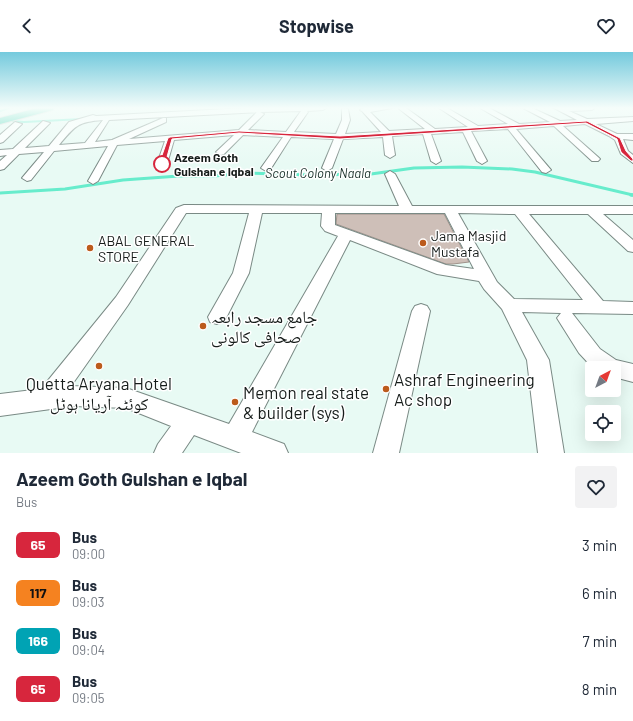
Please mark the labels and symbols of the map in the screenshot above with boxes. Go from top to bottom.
place label: Azeem Goth Gulshan e Iqbal [174,150,254,178]
marker: Azeem Goth Gulshan e Iqbal [153,155,171,173]
water label: Scout Colony Naala [265,165,371,181]
place label: Jama Masjid Mustafa [431,227,506,260]
place label: ABAL GENERAL STORE [98,232,195,265]
marker: Jama Masjid Mustafa [418,238,428,248]
marker: ABAL GENERAL STORE [85,243,95,253]
place label: جامع مسجد رابعہ صحافی کالونی [211,306,318,348]
marker: جامع مسجد رابعہ صحافی کالونی [198,321,208,331]
marker: Quetta Aryana Hotel کوئٹہ آریانا ہوٹل [94,361,104,371]
north arrow [585,361,621,397]
place label: Ashraf Engineering Ac shop [394,369,535,409]
place label: Quetta Aryana Hotel کوئٹہ آریانا ہوٹل [26,373,172,415]
place label: Memon real state & builder (sys) [243,382,369,422]
marker: Ashraf Engineering Ac shop [381,384,391,394]
marker: Memon real state & builder (sys) [230,397,240,407]

